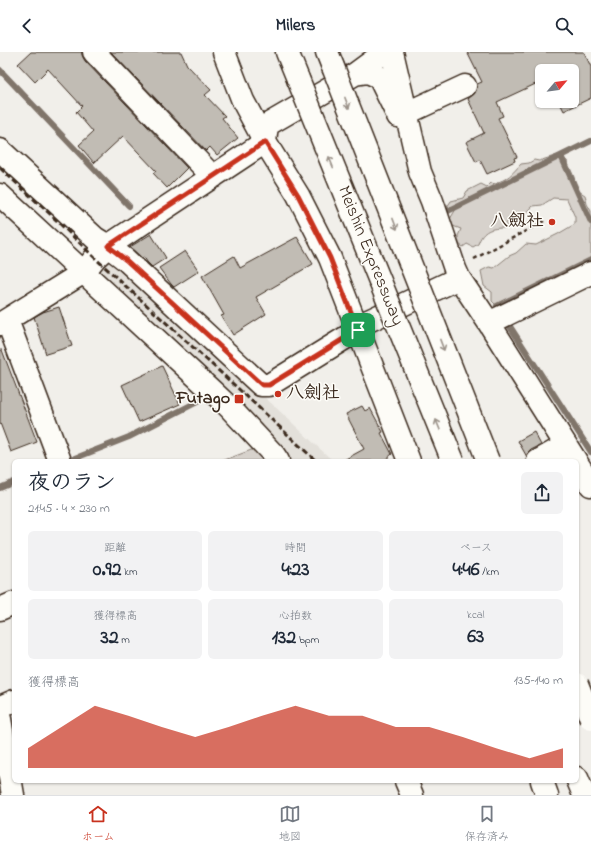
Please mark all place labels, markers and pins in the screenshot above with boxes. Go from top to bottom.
place label: 八劔社 [490,209,544,235]
marker: 八劔社 [547,217,557,227]
pin [341,313,375,347]
place label: 八劍社 [286,381,340,407]
place label: Futago [175,386,230,413]
marker: 八劍社 [273,389,283,399]
marker: Futago [233,393,245,405]

